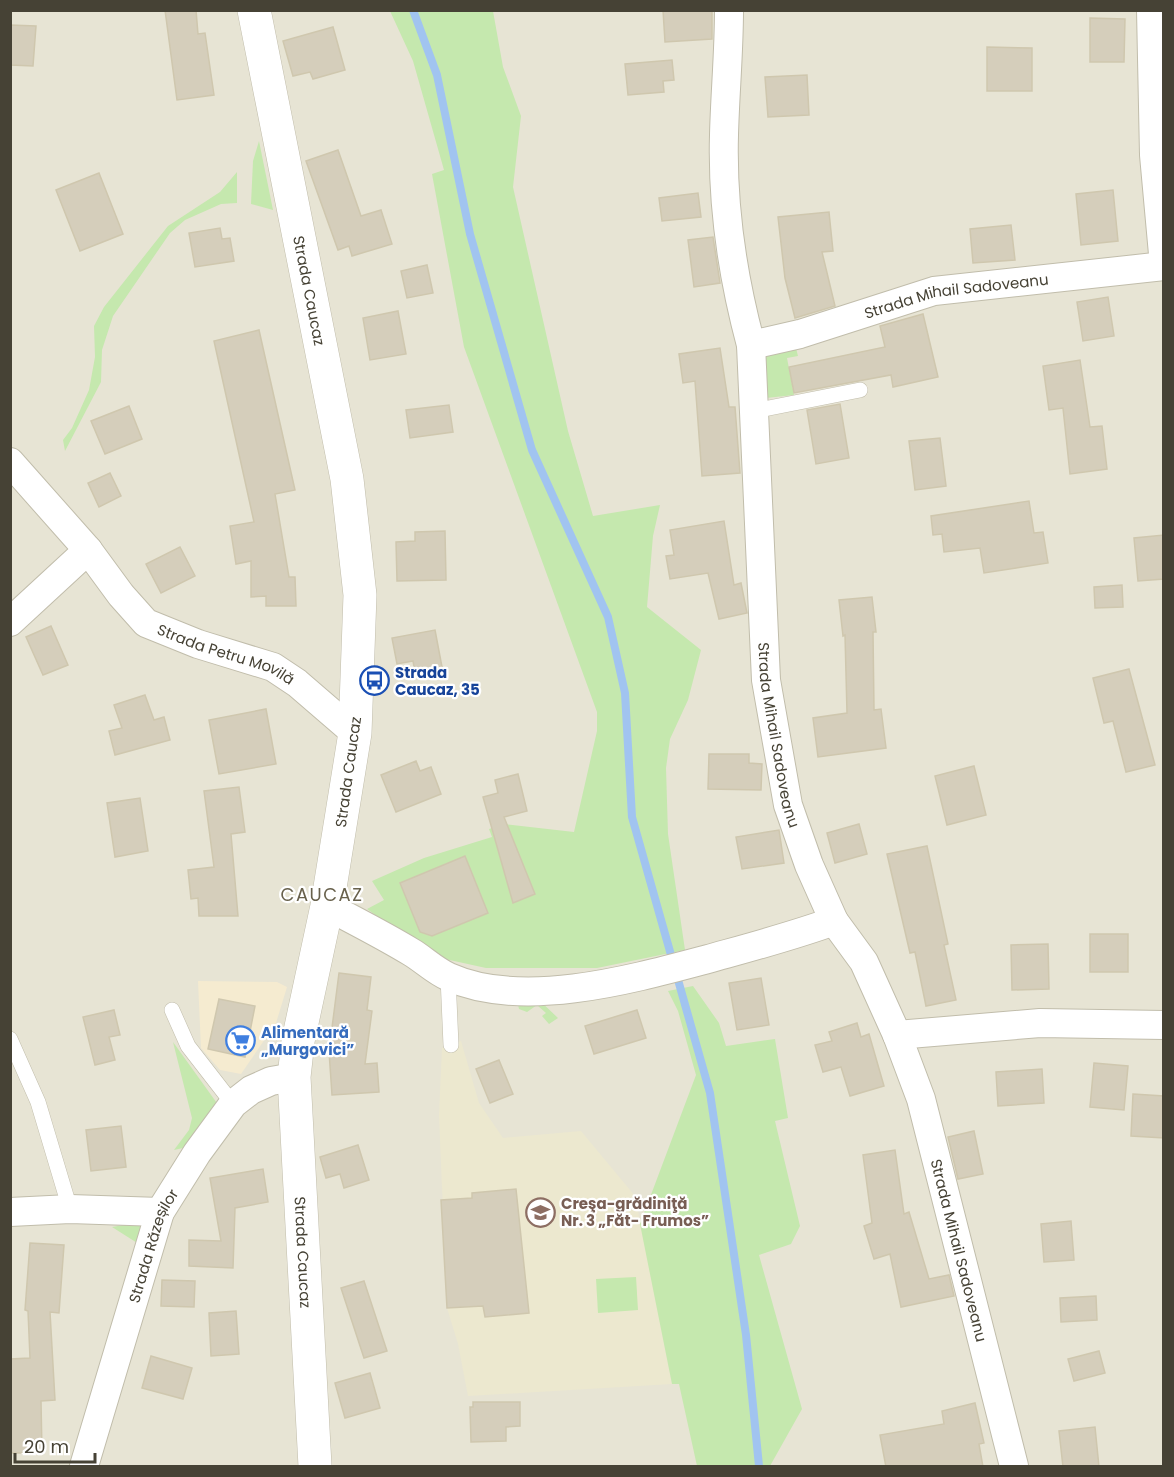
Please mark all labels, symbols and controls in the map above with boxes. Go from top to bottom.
street label: Strada Caucaz [288,234,331,348]
street label: Strada Mihail Sadoveanu [861,268,1049,323]
street label: Strada Petru Movilă [154,618,299,689]
street label: Strada Mihail Sadoveanu [754,642,806,830]
place label: Strada Caucaz, 35 [395,662,480,700]
bus stop icon: Strada Caucaz, 35 [358,665,390,697]
street label: Strada Caucaz [330,715,366,829]
district label: CAUCAZ [281,882,363,907]
place label: Alimentară „Murgovici” [261,1022,354,1060]
supermarket icon: Alimentară „Murgovici” [224,1025,256,1057]
street label: Strada Mihail Sadoveanu [926,1157,993,1344]
street label: Strada Răzeșilor [123,1184,183,1305]
place label: Creşa-grădiniţă Nr. 3 „Făt- Frumos” [561,1193,709,1231]
street label: Strada Caucaz [290,1196,317,1309]
school or university icon: Creşa-grădiniţă Nr. 3 „Făt- Frumos” [524,1196,556,1228]
scale bar [15,1426,94,1464]
text: 20 m [24,1434,69,1459]

